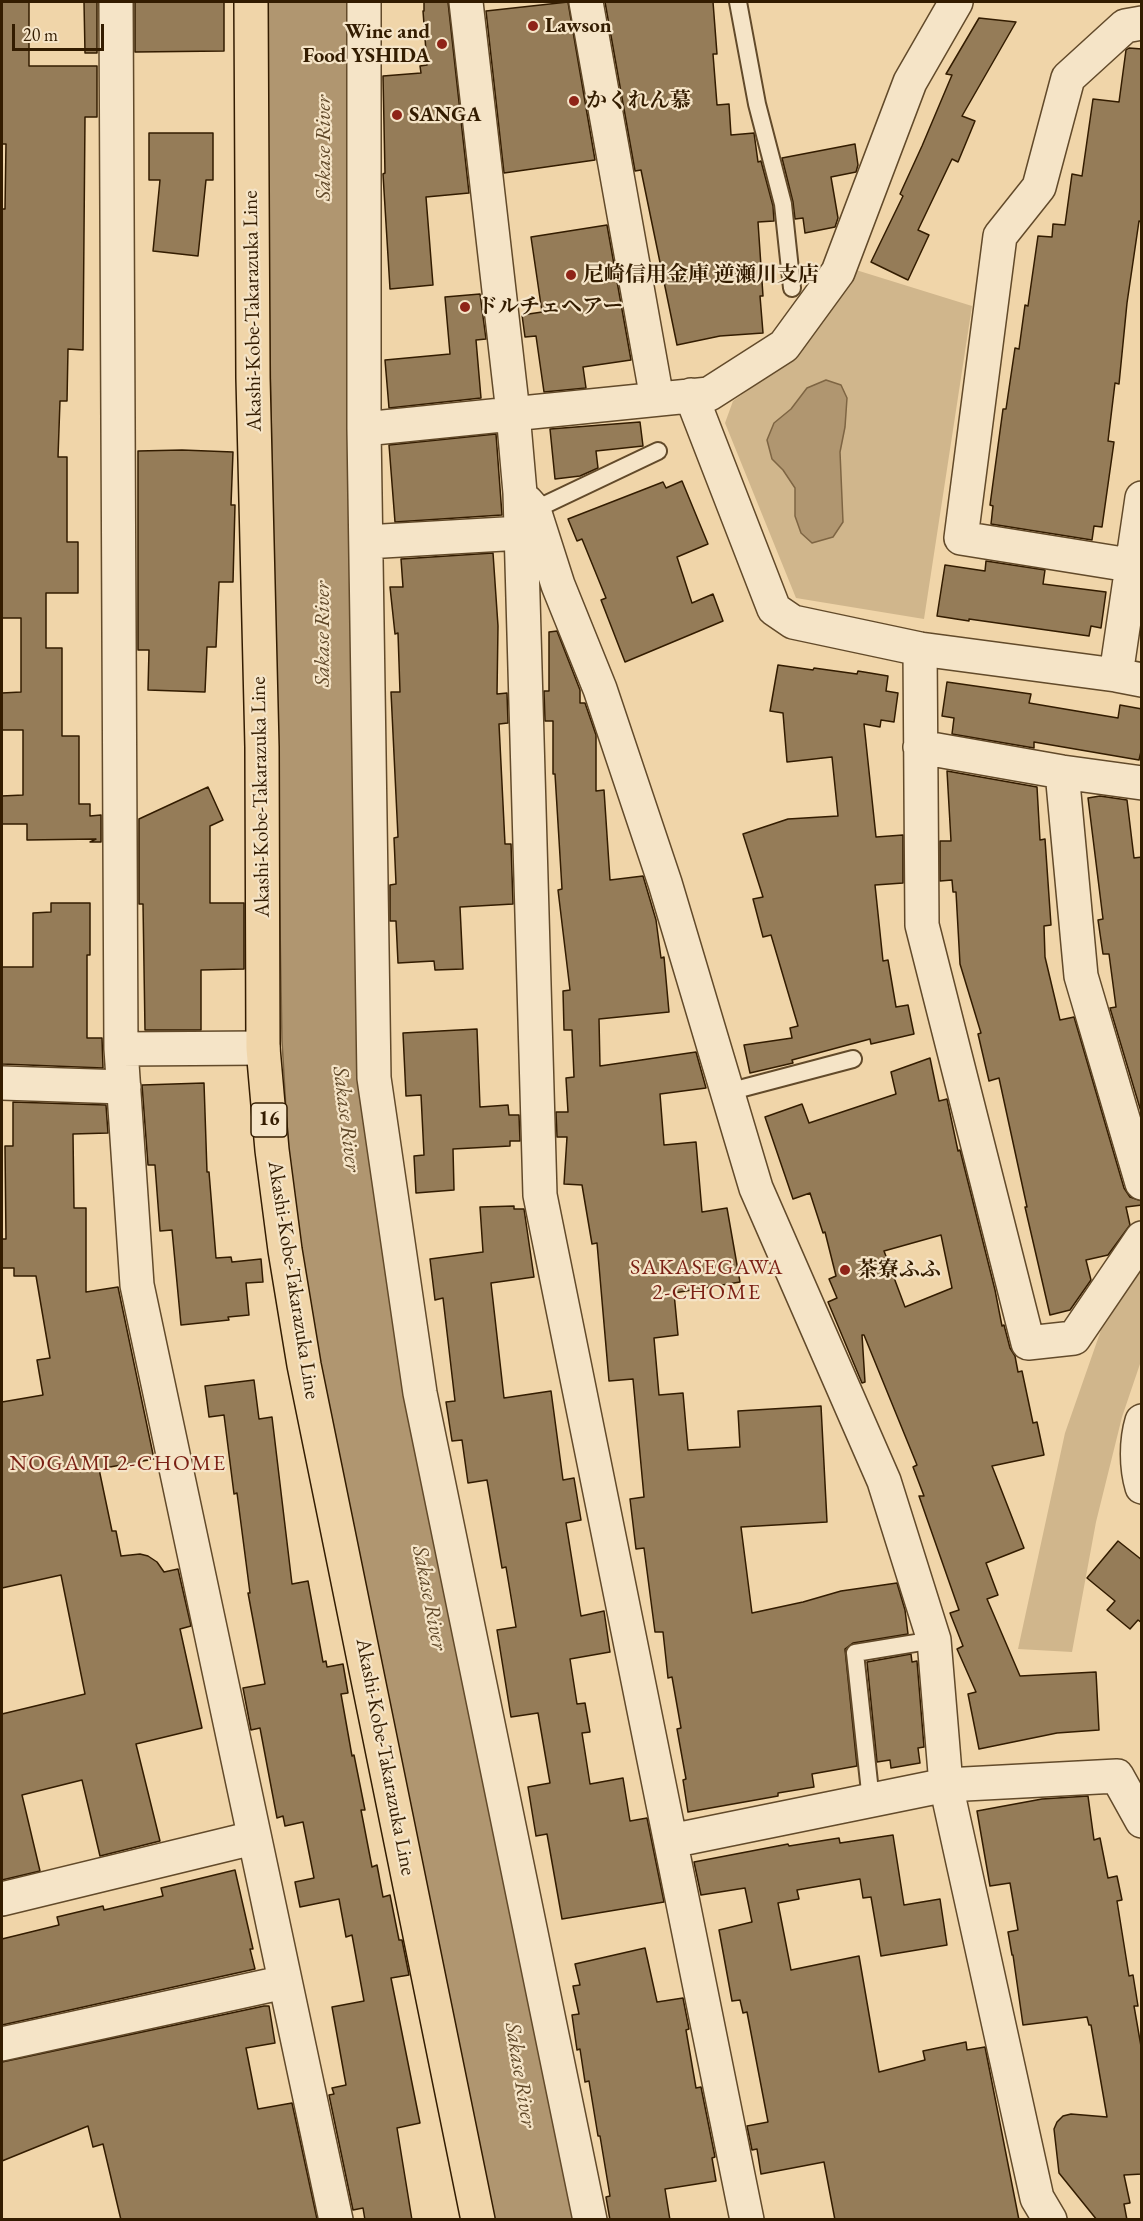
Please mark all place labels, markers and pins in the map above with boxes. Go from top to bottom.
place label: Lawson [545,13,612,39]
place label: Wine and Food YSHIDA [303,19,430,69]
marker: Lawson [526,19,540,33]
marker: Wine and Food YSHIDA [435,37,449,51]
place label: かくれん慕 [586,88,691,114]
marker: かくれん慕 [567,94,581,108]
place label: SANGA [409,102,481,128]
marker: SANGA [390,108,404,122]
place label: 尼崎信用金庫 逆瀬川支店 [583,262,819,288]
marker: 尼崎信用金庫 逆瀬川支店 [564,268,578,282]
place label: ドルチェヘアー [477,294,623,320]
marker: ドルチェヘアー [458,300,472,314]
place label: 茶寮ふふ [857,1257,941,1283]
marker: 茶寮ふふ [838,1263,852,1277]

